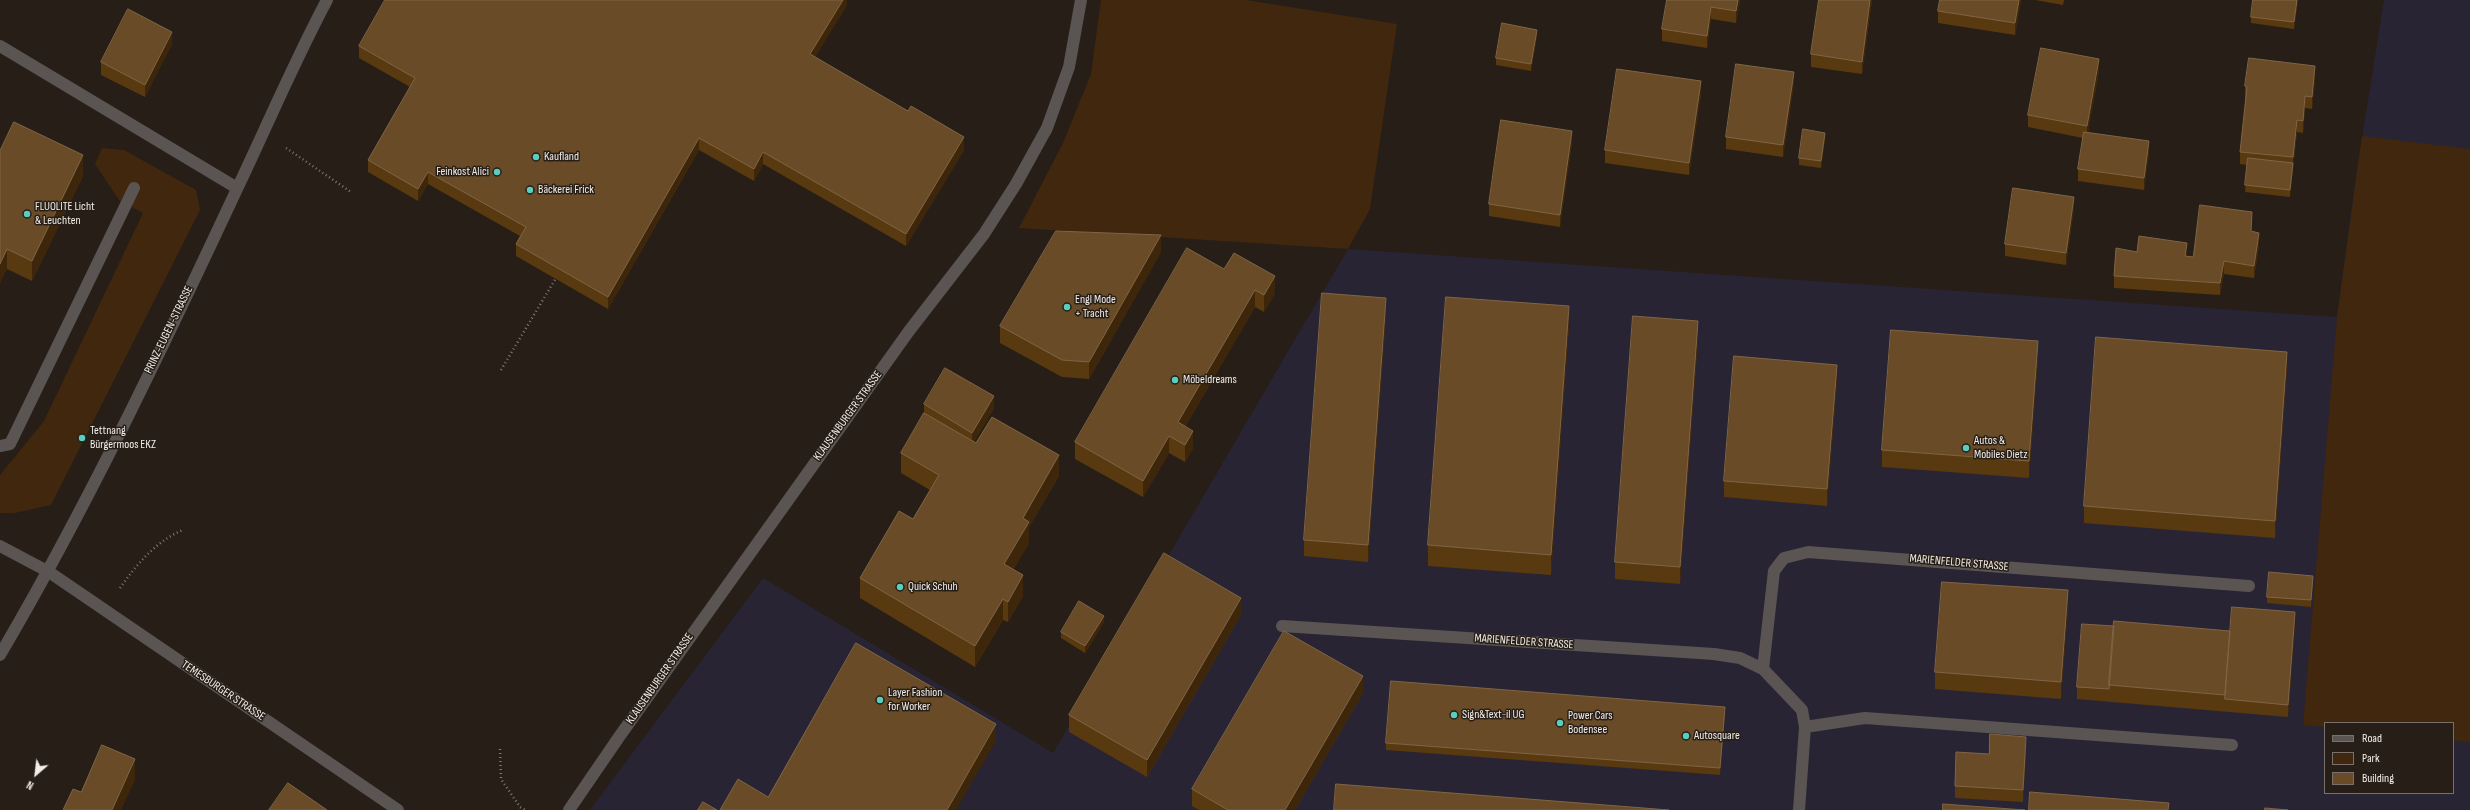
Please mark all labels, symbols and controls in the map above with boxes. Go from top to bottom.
place label: Kaufland [544,150,579,164]
marker: Kaufland [531,152,541,162]
place label: Feinkost Alici [436,165,489,179]
marker: Feinkost Alici [492,167,502,177]
place label: Bäckerei Frick [538,183,594,197]
marker: Bäckerei Frick [525,185,535,195]
place label: FLUOLITE Licht & Leuchten [35,200,95,228]
marker: FLUOLITE Licht & Leuchten [22,209,32,219]
street label: PRINZ-EUGEN-STRASSE [142,284,196,376]
place label: Engl Mode + Tracht [1075,293,1116,321]
marker: Engl Mode + Tracht [1062,302,1072,312]
street label: KLAUSENBURGER STRASSE [810,368,886,464]
place label: Möbeldreams [1183,373,1237,387]
marker: Möbeldreams [1170,375,1180,385]
place label: Tettnang Bürgermoos EKZ [90,424,156,452]
marker: Tettnang Bürgermoos EKZ [77,433,87,443]
place label: Autos & Mobiles Dietz [1974,434,2028,462]
marker: Autos & Mobiles Dietz [1961,443,1971,453]
street label: MARIENFELDER STRASSE [1909,552,2009,574]
place label: Quick Schuh [908,580,958,594]
marker: Quick Schuh [895,582,905,592]
street label: KLAUSENBURGER STRASSE [623,631,697,727]
street label: MARIENFELDER STRASSE [1474,631,1574,653]
street label: TEMESBURGER STRASSE [178,658,268,724]
place label: Layer Fashion for Worker [888,686,942,714]
marker: Layer Fashion for Worker [875,695,885,705]
place label: Sign&Text-il UG [1462,708,1524,722]
place label: Power Cars Bodensee [1568,709,1613,737]
marker: Sign&Text-il UG [1449,710,1459,720]
marker: Power Cars Bodensee [1555,718,1565,728]
legend [2324,722,2454,794]
place label: Autosquare [1694,729,1740,743]
marker: Autosquare [1681,731,1691,741]
text: Road [2362,731,2382,746]
text: Park [2362,751,2380,766]
north arrow [16,754,56,794]
text: Building [2362,771,2394,786]
text: N [24,778,36,792]

